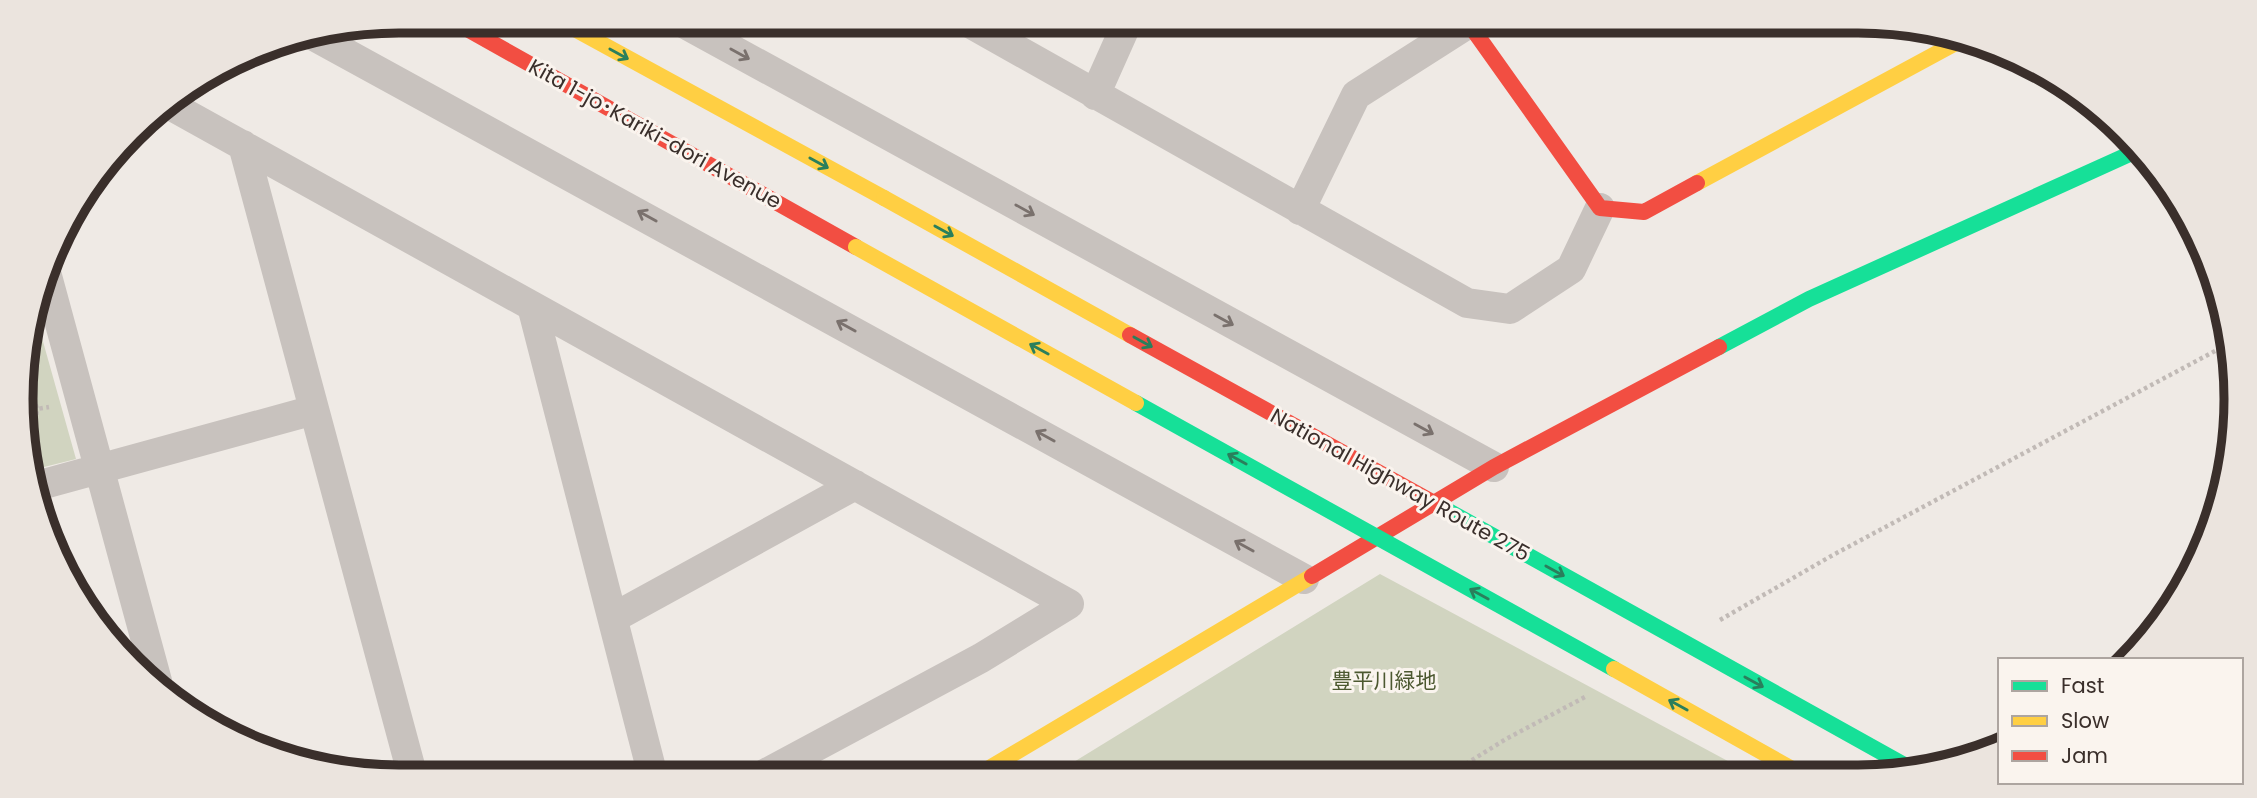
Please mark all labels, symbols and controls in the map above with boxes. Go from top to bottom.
one-way arrow [609,47,629,61]
one-way arrow [729,47,749,61]
street label: Kita 1-jo･Kariki-dori Avenue [524,52,787,215]
one-way arrow [808,157,829,170]
one-way arrow [1014,204,1035,217]
one-way arrow [637,209,657,223]
one-way arrow [933,224,953,238]
one-way arrow [1214,313,1234,327]
one-way arrow [836,319,857,332]
one-way arrow [1132,335,1152,349]
one-way arrow [1029,342,1049,356]
street label: National Highway Route 275 [1265,401,1535,568]
one-way arrow [1413,423,1434,436]
one-way arrow [1035,429,1056,442]
one-way arrow [1228,452,1248,466]
one-way arrow [1235,539,1255,553]
one-way arrow [1545,564,1565,578]
one-way arrow [1469,587,1490,600]
legend [1998,658,2243,784]
park label: 豊平川緑地 [1332,666,1437,695]
text: Fast [2061,671,2104,700]
one-way arrow [1744,675,1764,689]
one-way arrow [1668,698,1688,712]
text: Slow [2061,706,2109,735]
text: Jam [2061,741,2108,770]

